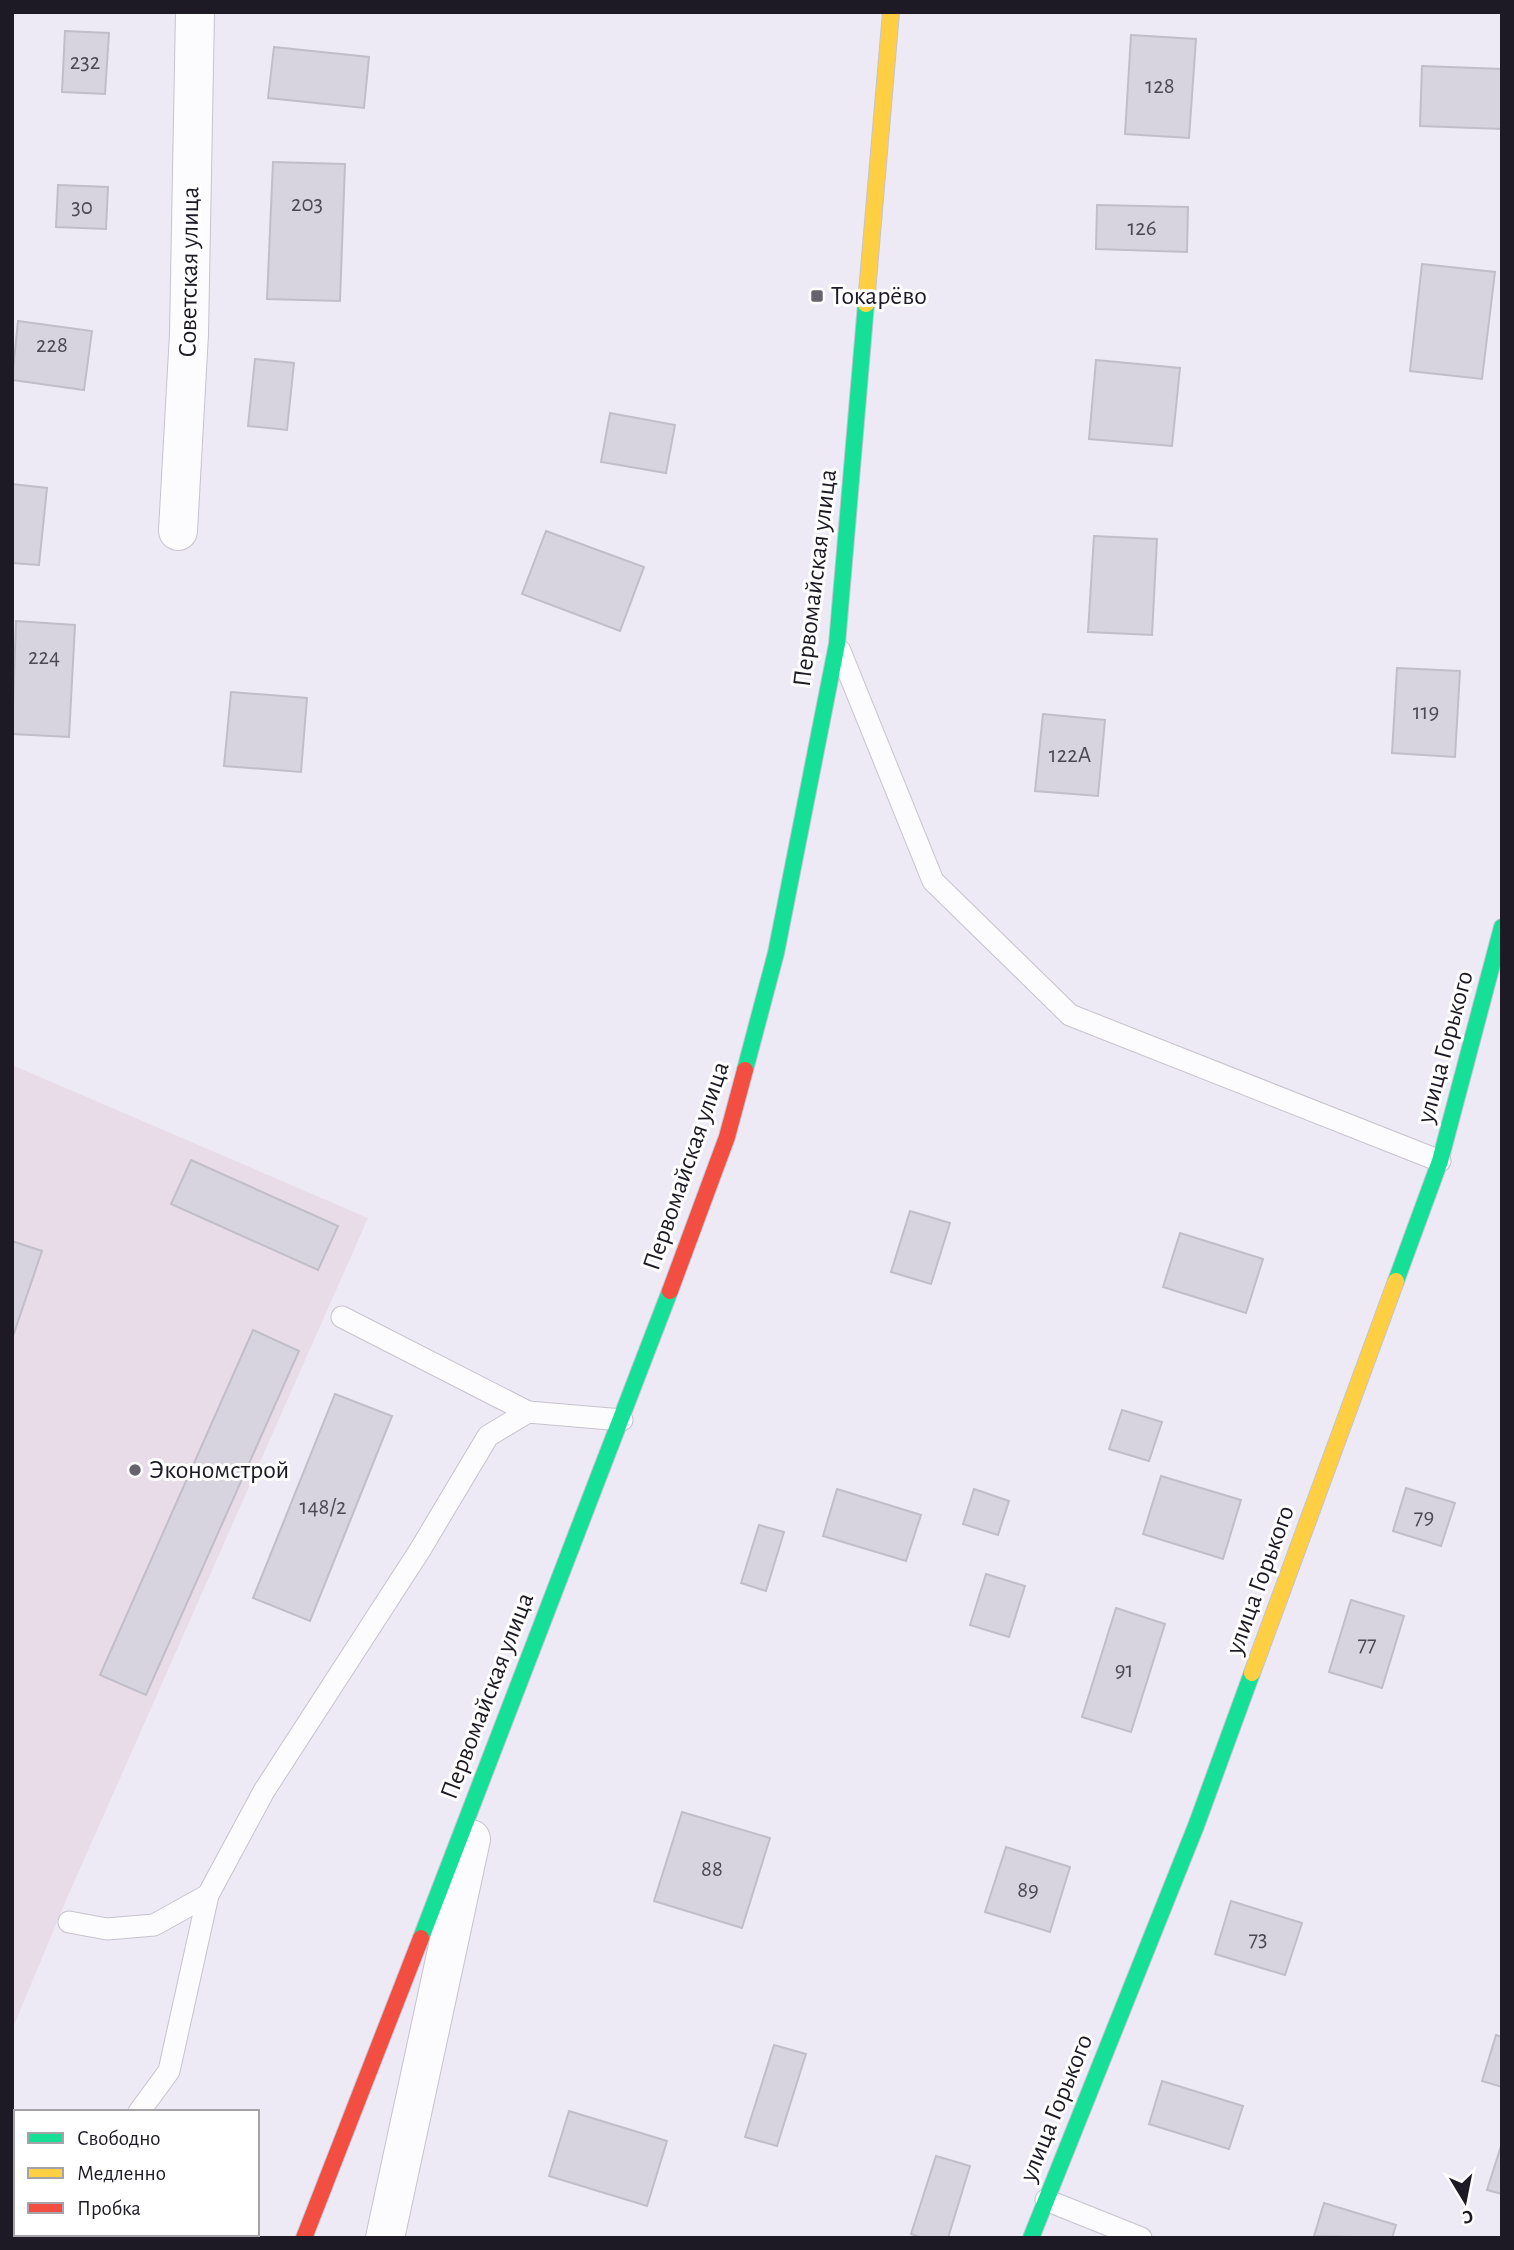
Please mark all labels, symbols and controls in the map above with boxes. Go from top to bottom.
house number: 232 [70,51,100,74]
house number: 128 [1145,75,1175,98]
street label: Советская улица [175,186,203,358]
house number: 203 [291,193,323,216]
house number: 30 [71,196,93,219]
house number: 126 [1127,217,1157,240]
place label: Токарёво [831,283,927,309]
marker: Токарёво [809,288,825,304]
house number: 228 [36,334,68,357]
street label: Первомайская улица [789,468,841,688]
house number: 224 [28,646,60,669]
house number: 119 [1413,701,1439,724]
house number: 122А [1049,744,1091,767]
street label: улица Горького [1412,968,1478,1127]
street label: Первомайская улица [638,1058,734,1274]
place label: Экономстрой [149,1457,289,1483]
marker: Экономстрой [127,1462,143,1478]
house number: 148/2 [300,1496,346,1519]
street label: улица Горького [1221,1502,1299,1659]
house number: 79 [1414,1506,1434,1529]
street label: Первомайская улица [436,1589,538,1803]
house number: 77 [1357,1633,1377,1656]
house number: 91 [1115,1659,1133,1682]
house number: 88 [701,1858,723,1881]
house number: 89 [1017,1879,1039,1902]
house number: 73 [1248,1928,1268,1951]
street label: улица Горького [1014,2031,1097,2186]
legend [14,2110,259,2236]
text: Свободно [77,2128,161,2149]
text: Медленно [77,2163,166,2184]
north arrow [1430,2166,1500,2236]
text: Пробка [77,2198,141,2219]
text: С [1461,2206,1475,2227]

